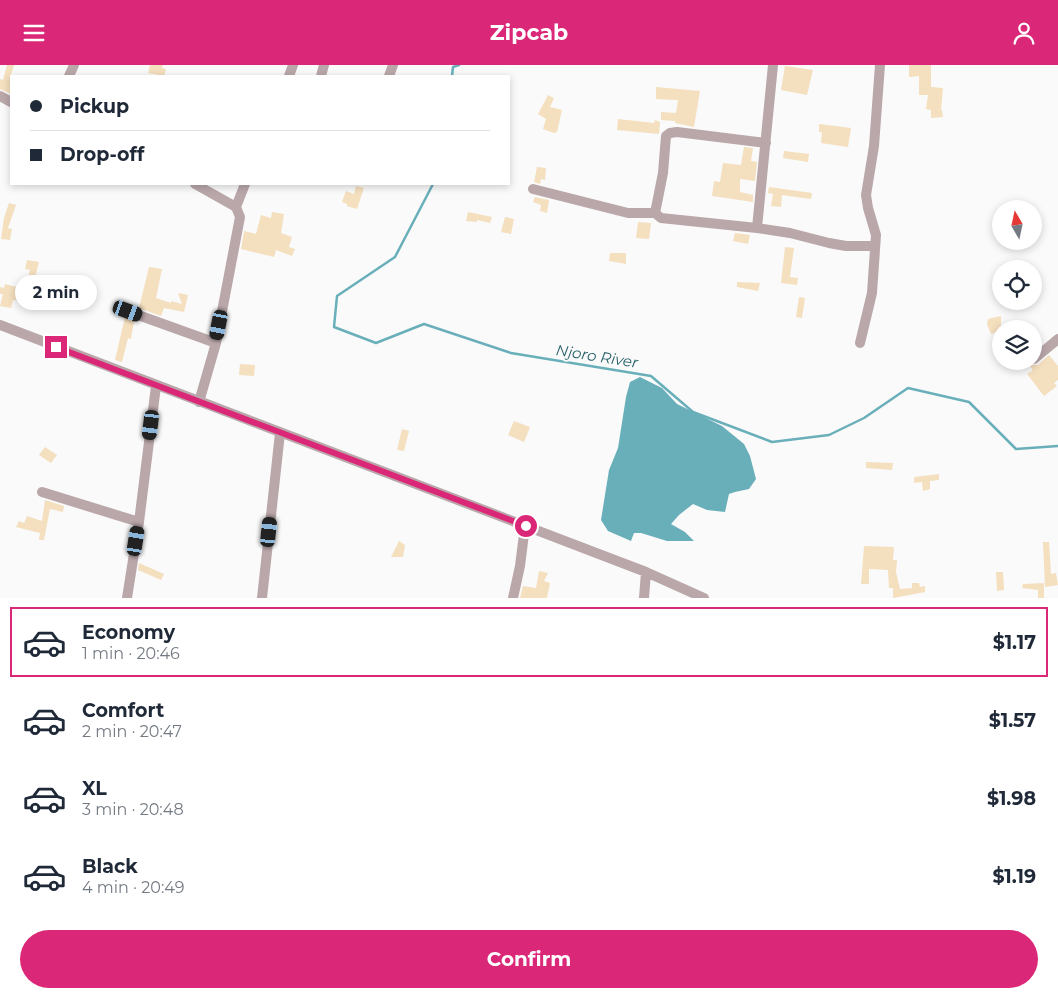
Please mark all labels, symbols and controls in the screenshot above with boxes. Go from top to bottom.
icon: menu [20,19,48,47]
text: Zipcab [490,19,568,46]
icon: person [1010,19,1038,47]
text: Pickup [60,95,129,118]
text: Drop-off [60,143,144,166]
north arrow [992,200,1042,250]
map controls [992,200,1042,370]
button: locate [992,260,1042,310]
callout: 2 min [15,275,97,309]
text: 2 min [33,283,79,302]
car [111,299,144,323]
car [208,309,229,341]
button: layers [992,320,1042,370]
route end [45,336,67,358]
water label: Njoro River [555,340,640,372]
car [141,409,160,441]
route start [515,515,537,537]
car [259,516,278,548]
car [126,525,145,557]
icon: car [22,620,67,665]
text: Economy [82,621,175,644]
text: $1.17 [993,631,1036,654]
text: 1 min · 20:46 [82,644,180,663]
icon: car [22,698,67,743]
text: Comfort [82,699,164,722]
text: $1.57 [989,709,1036,732]
text: 2 min · 20:47 [82,722,182,741]
icon: car [22,776,67,821]
text: XL [82,777,107,800]
text: $1.98 [987,787,1036,810]
text: 3 min · 20:48 [82,800,184,819]
icon: car [22,854,67,899]
text: Black [82,855,138,878]
text: $1.19 [992,865,1036,888]
text: 4 min · 20:49 [82,878,185,897]
button: Confirm [20,930,1038,988]

